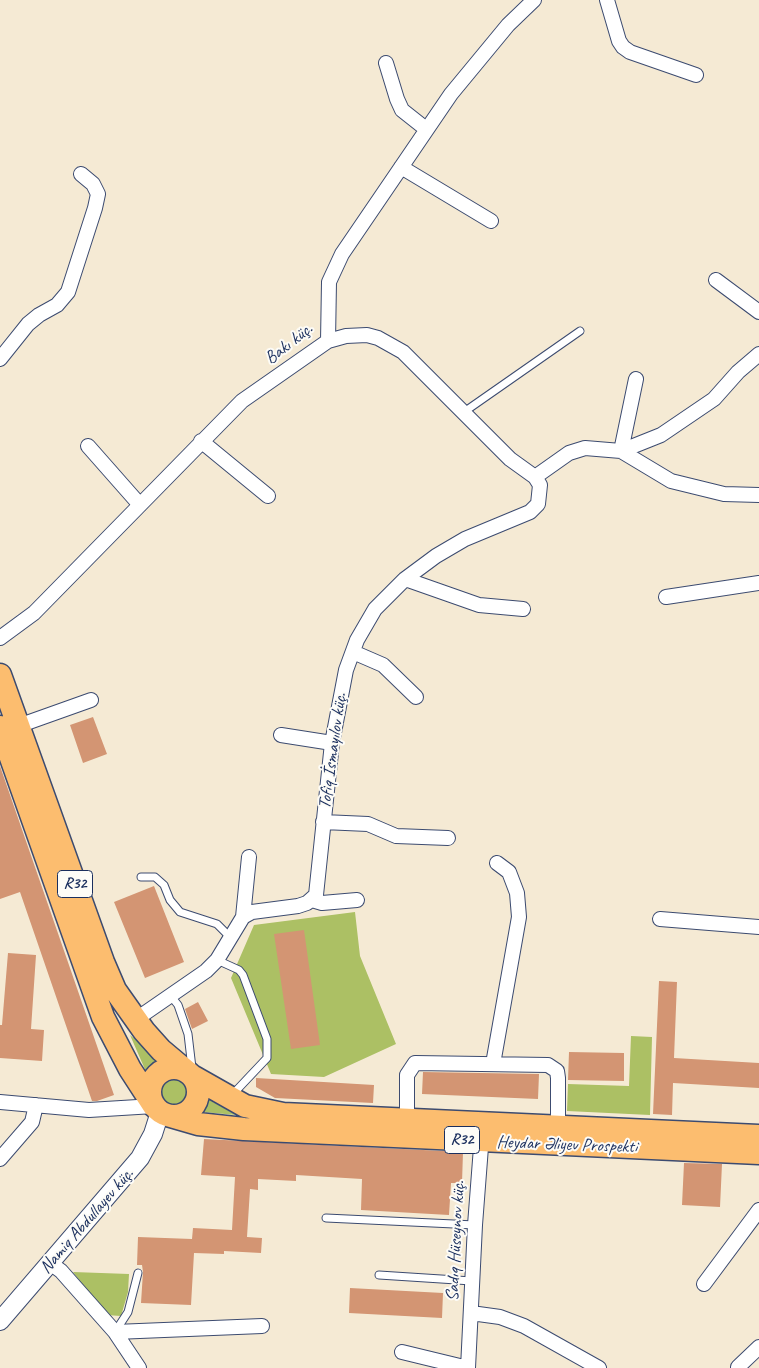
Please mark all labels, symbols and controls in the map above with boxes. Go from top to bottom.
street label: Bakı küç. [261,319,317,369]
street label: Tofiq İsmayılov küç. [314,692,352,810]
road number: R32 [58,871,92,898]
road number: R32 [444,1126,480,1154]
street label: Heydar Əliyev Prospekti [496,1132,638,1158]
street label: Namiq Abdullayev küç. [35,1164,139,1278]
street label: Sadıq Hüseynov küç. [442,1180,470,1302]

